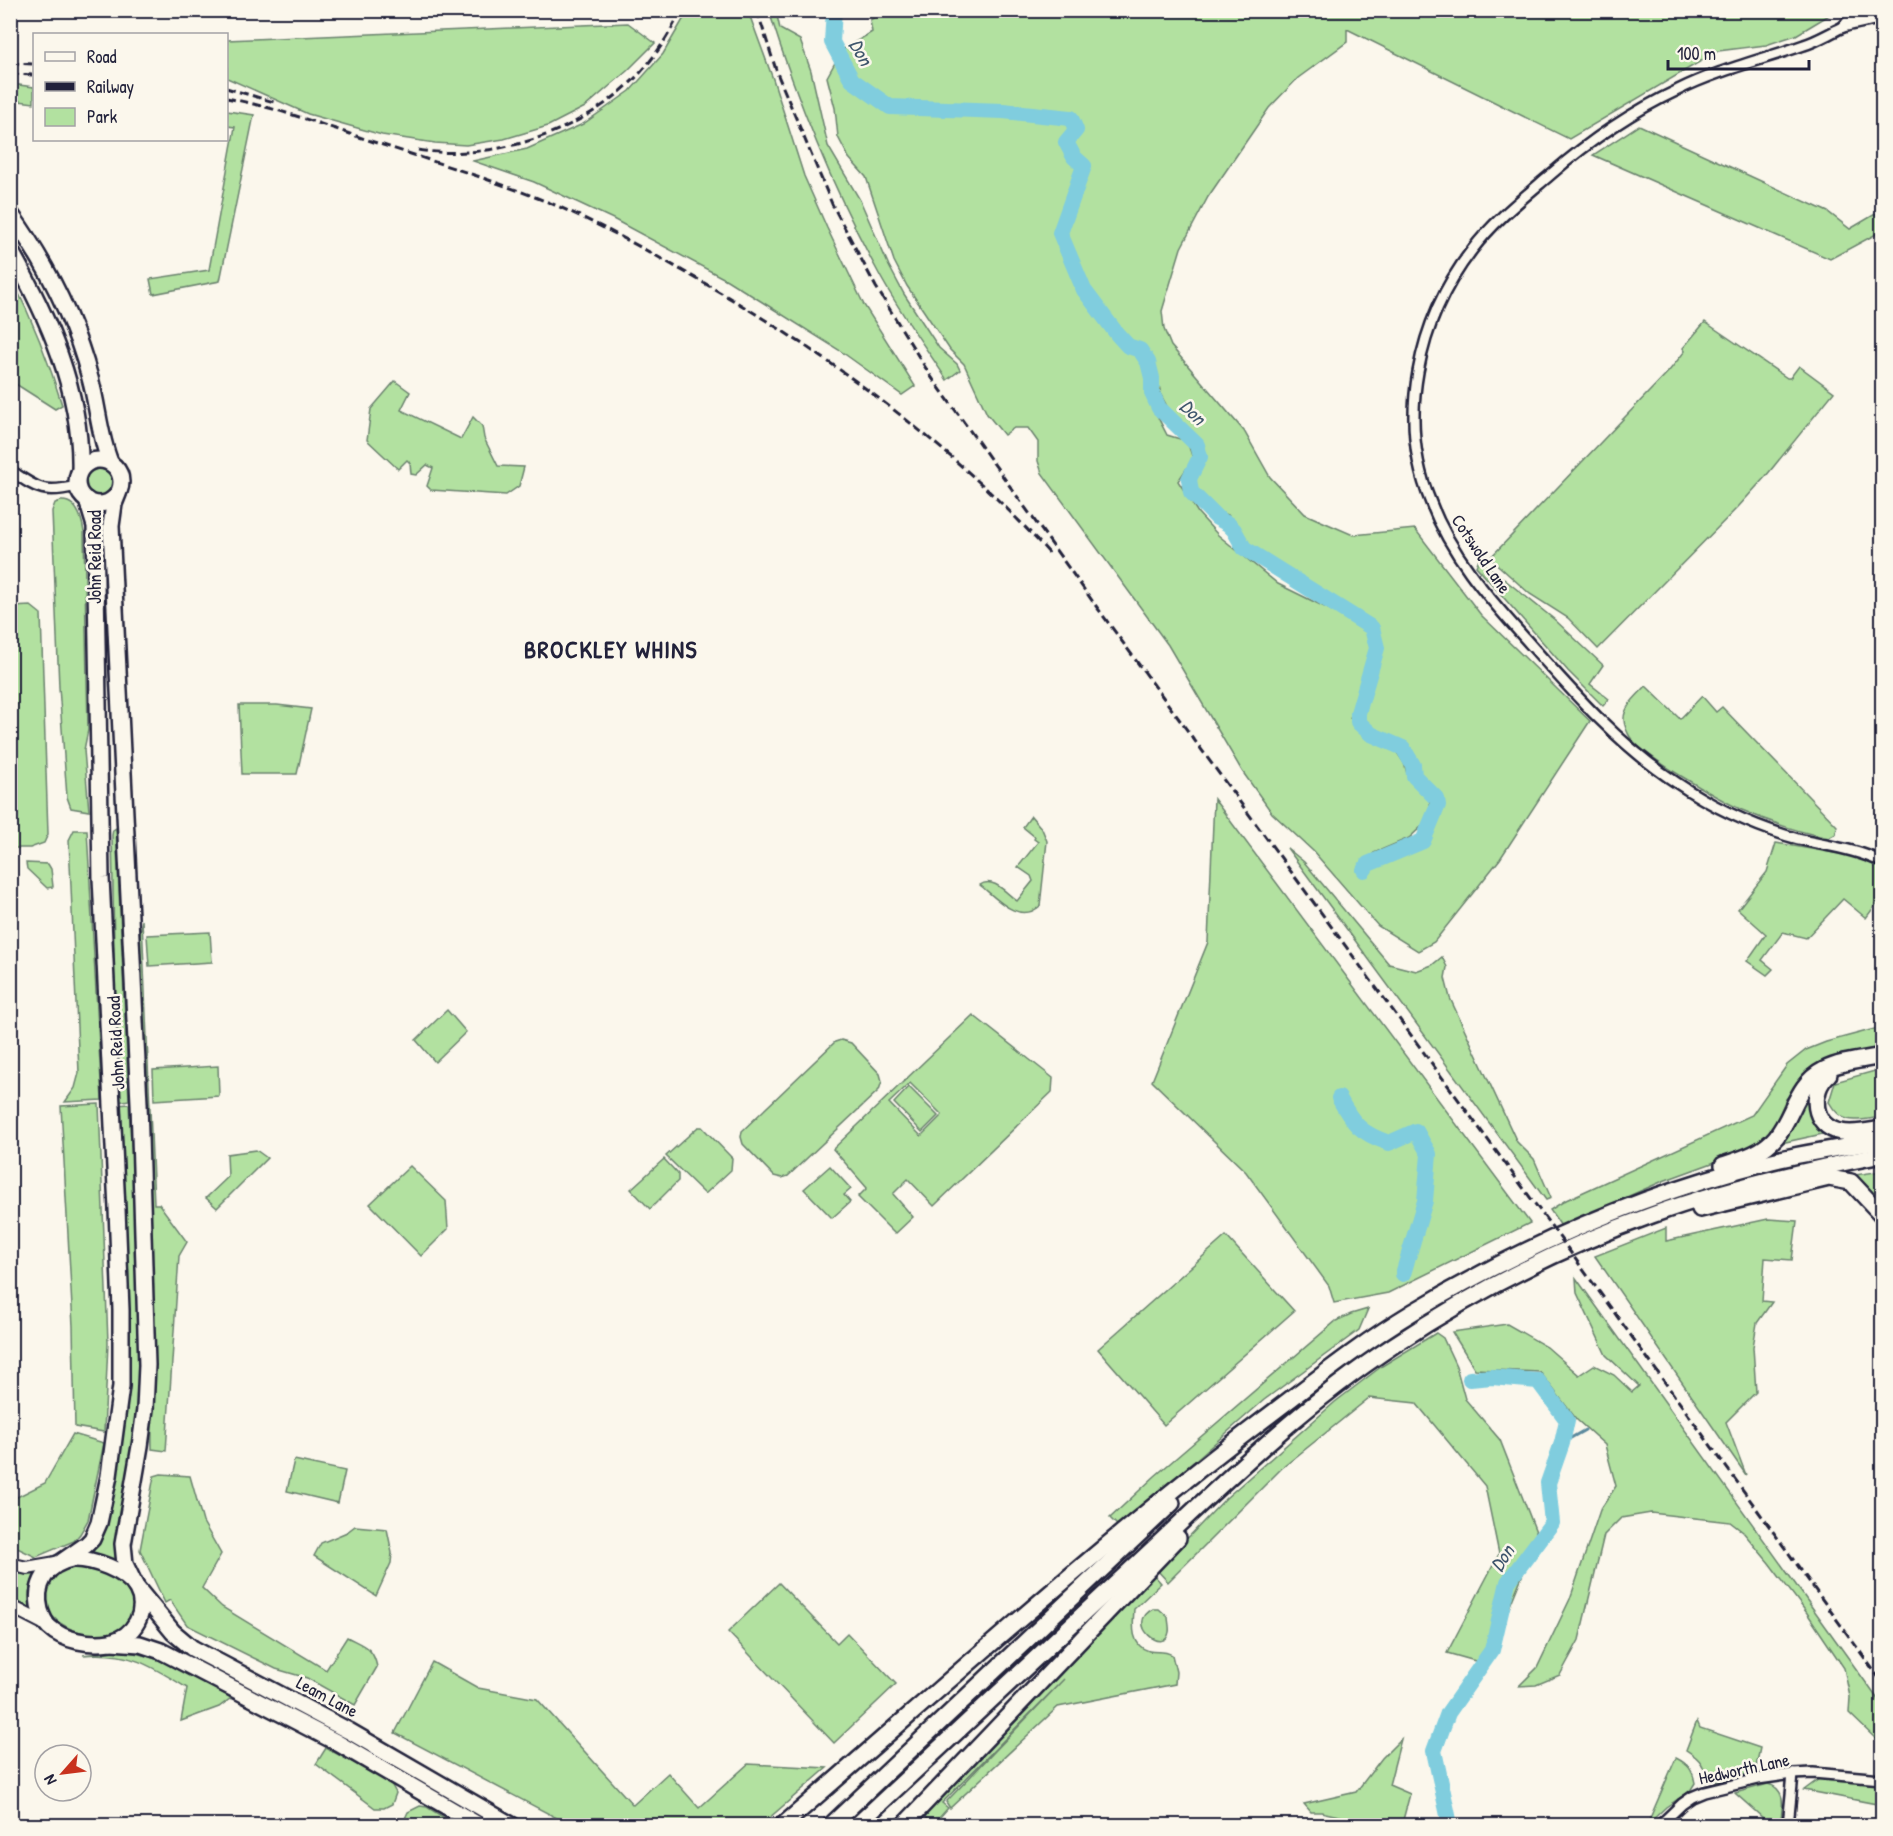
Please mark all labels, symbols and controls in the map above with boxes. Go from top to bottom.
legend [33,33,228,141]
water label: Don [843,33,881,72]
scale bar [1668,33,1809,71]
text: 100 m [1677,41,1716,66]
text: Road [87,44,117,69]
text: Railway [87,74,134,99]
text: Park [87,104,118,129]
water label: Don [1174,393,1214,432]
street label: Cotswold Lane [1446,509,1517,598]
street label: John Reid Road [82,510,107,604]
district label: BROCKLEY WHINS [524,633,698,665]
street label: John Reid Road [101,996,130,1091]
water label: Don [1483,1538,1521,1576]
street label: Leam Lane [292,1670,362,1723]
north arrow [33,1743,93,1803]
street label: Hedworth Lane [1696,1747,1792,1790]
text: N [38,1771,61,1789]

